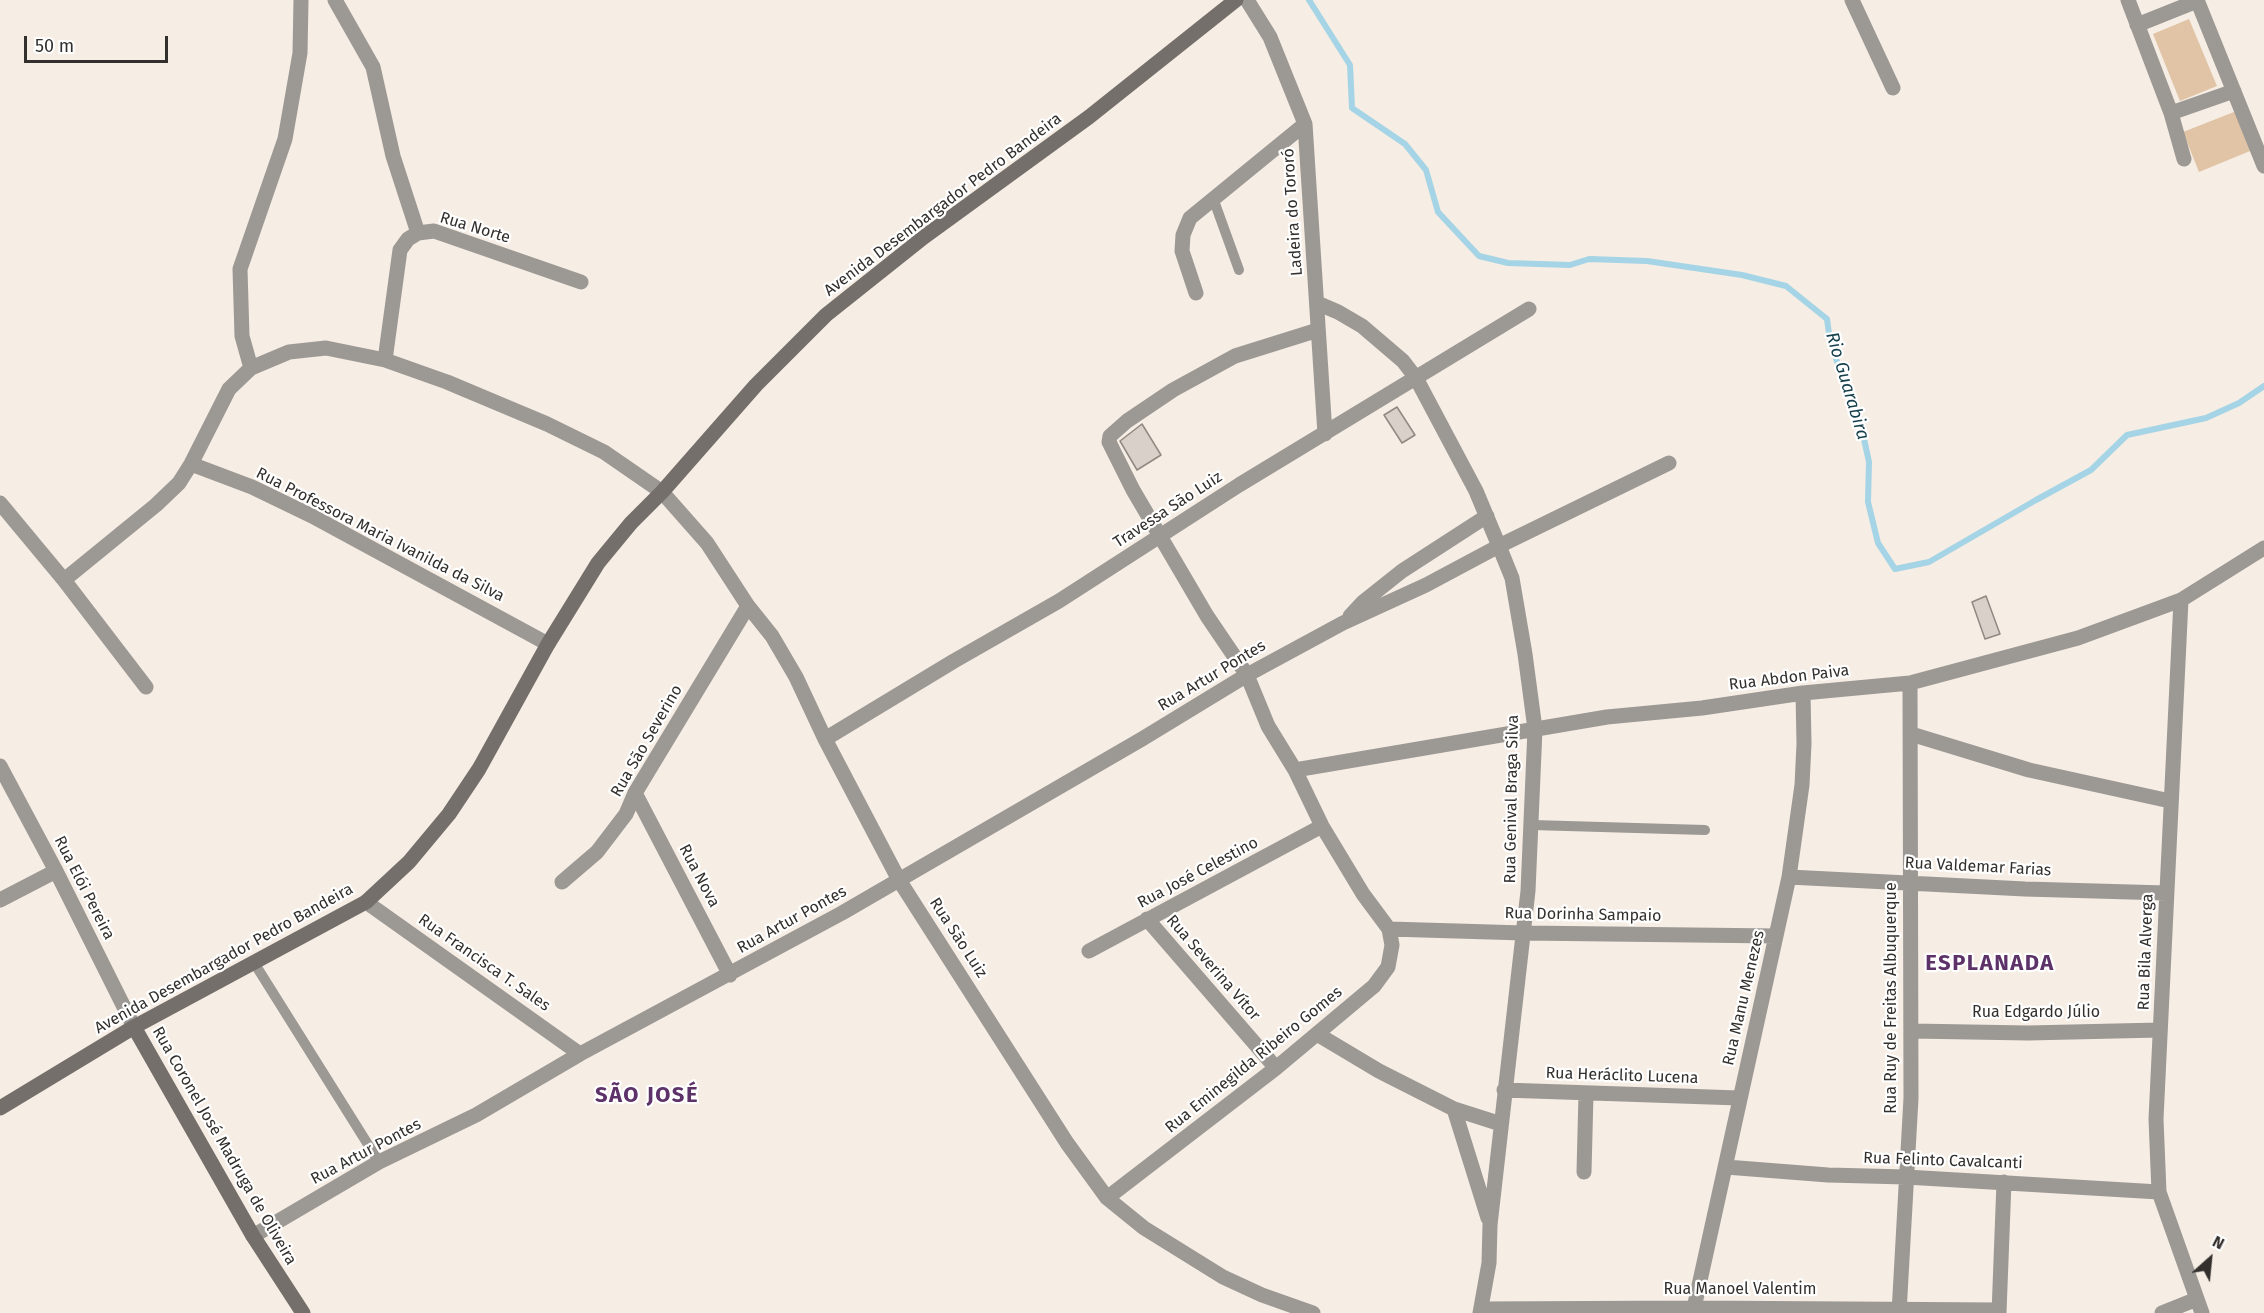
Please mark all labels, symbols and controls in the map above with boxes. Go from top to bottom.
scale bar [27,24,171,62]
text: 50 m [35,35,74,57]
street label: Avenida Desembargador Pedro Bandeira [820,109,1066,301]
street label: Ladeira do Tororó [1279,148,1307,276]
street label: Rua Norte [437,208,513,248]
water label: Rio Guarabira [1820,330,1874,442]
street label: Rua Professora Maria Ivanilda da Silva [253,464,507,606]
street label: Travessa São Luiz [1110,468,1226,552]
street label: Rua Artur Pontes [1155,636,1269,716]
street label: Rua Abdon Paiva [1728,661,1850,695]
street label: Rua São Severino [607,682,687,800]
street label: Rua Genival Braga Silva [1501,715,1523,883]
street label: Rua Elói Pereira [50,833,118,943]
street label: Rua José Celestino [1134,833,1262,913]
street label: Rua Nova [674,841,724,911]
street label: Rua Valdemar Farias [1904,854,2052,880]
street label: Avenida Desembargador Pedro Bandeira [91,880,357,1038]
street label: Rua Artur Pontes [734,882,850,958]
street label: Rua Ruy de Freitas Albuquerque [1882,882,1902,1114]
street label: Rua Bila Alverga [2134,893,2158,1011]
street label: Rua São Luiz [925,894,991,982]
street label: Rua Dorinha Sampaio [1504,904,1662,926]
street label: Rua Francisca T. Sales [414,910,554,1016]
street label: Rua Severina Vítor [1162,911,1264,1025]
street label: Rua Manu Menezes [1719,928,1769,1068]
district label: ESPLANADA [1925,951,2055,977]
street label: Rua Eminegilda Ribeiro Gomes [1162,983,1346,1137]
street label: Rua Edgardo Júlio [1972,1003,2100,1023]
street label: Rua Coronel José Madruga de Oliveira [148,1023,300,1269]
street label: Rua Heráclito Lucena [1545,1064,1699,1088]
district label: SÃO JOSÉ [595,1083,699,1109]
street label: Rua Artur Pontes [308,1115,424,1189]
street label: Rua Felinto Cavalcanti [1863,1149,2023,1173]
north arrow [2180,1229,2240,1289]
text: N [2209,1232,2227,1253]
street label: Rua Manoel Valentim [1664,1280,1816,1300]

